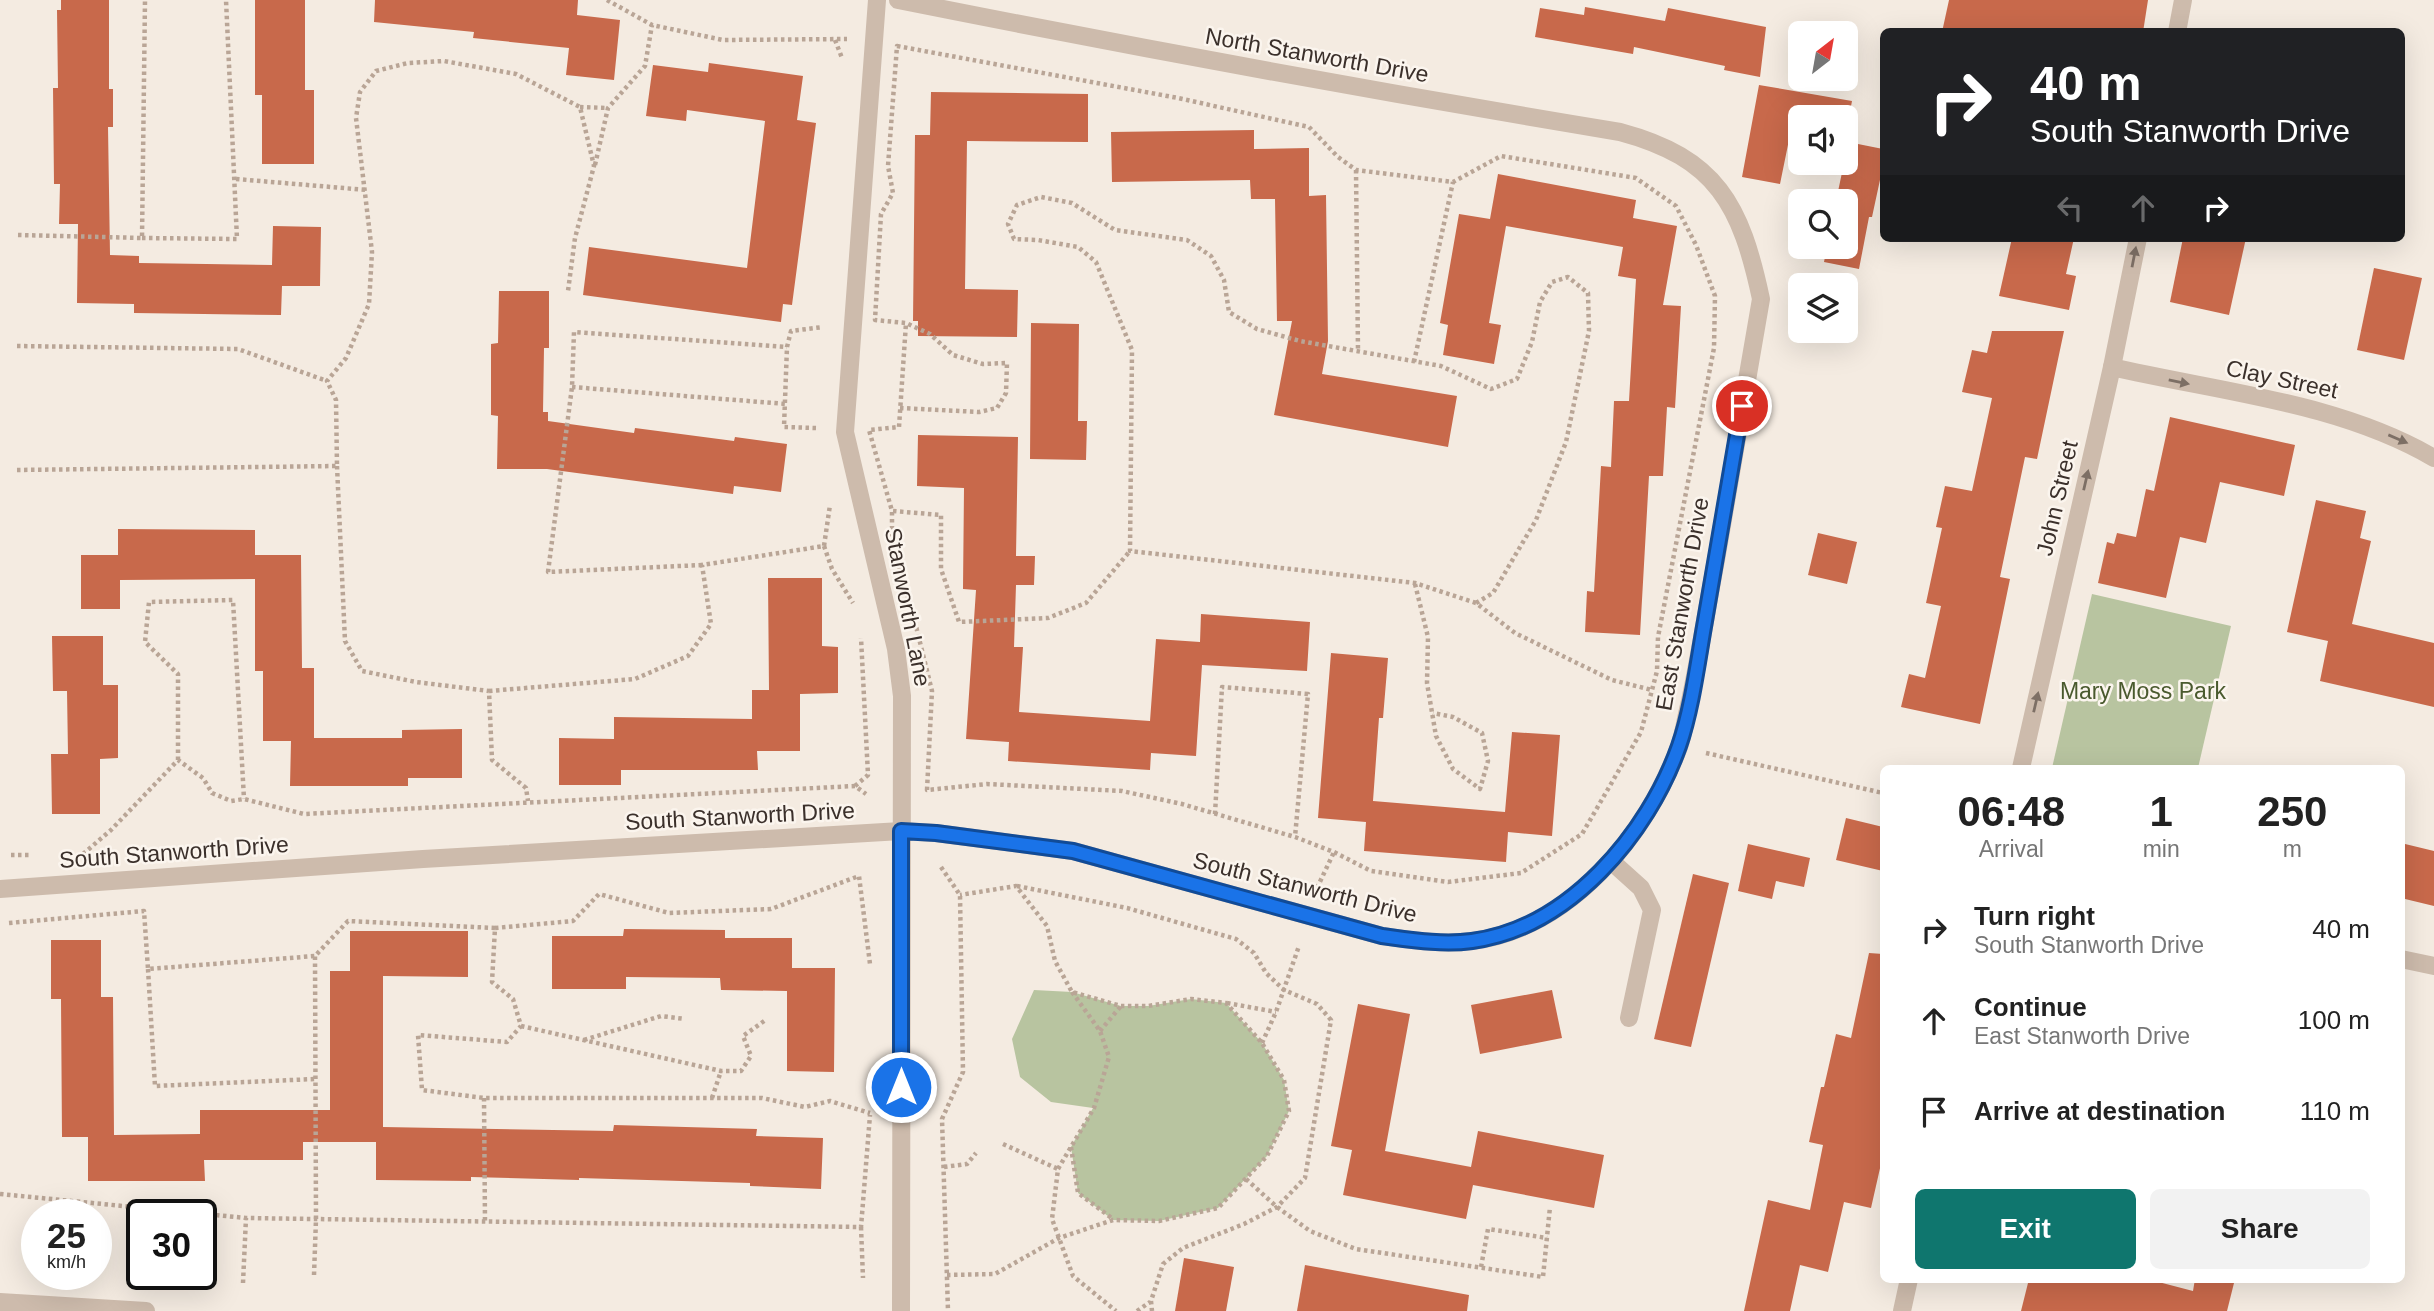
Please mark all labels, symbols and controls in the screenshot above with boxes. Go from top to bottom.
north arrow [1788,21,1858,91]
map controls [1788,21,1858,343]
street label: North Stanworth Drive [1203,23,1431,87]
icon: right [1915,56,2006,147]
text: 40 m [2030,56,2142,110]
button: sound [1788,105,1858,175]
text: South Stanworth Drive [2030,113,2350,149]
button: search [1788,189,1858,259]
icon: left [2051,189,2089,227]
icon: ahead [2124,189,2162,227]
icon: right [2197,189,2235,227]
one-way arrow [2128,246,2139,268]
button: layers [1788,273,1858,343]
street label: Clay Street [2224,354,2341,404]
pin [1712,376,1772,436]
one-way arrow [2168,376,2190,387]
icon: arrive [1723,387,1761,425]
one-way arrow [2388,433,2408,445]
street label: John Street [2031,437,2083,558]
one-way arrow [2081,469,2092,491]
street label: East Stanworth Drive [1650,495,1714,713]
street label: Stanworth Lane [880,525,936,689]
park label: Mary Moss Park [2060,678,2227,704]
one-way arrow [2031,691,2042,713]
text: 06:48 [1958,788,2065,835]
text: 1 [2149,788,2173,835]
text: 250 [2257,788,2327,835]
street label: South Stanworth Drive [624,797,856,835]
street label: South Stanworth Drive [58,831,290,873]
text: Arrival [1979,836,2044,862]
text: min [2143,836,2180,862]
text: m [2283,836,2302,862]
street label: South Stanworth Drive [1190,847,1420,927]
text: Turn right [1974,901,2095,931]
icon: right [1915,911,1953,949]
text: 40 m [2312,914,2370,944]
text: South Stanworth Drive [1974,932,2204,958]
text: Continue [1974,992,2087,1022]
icon: ahead [1915,1002,1953,1040]
text: 100 m [2298,1005,2370,1035]
text: East Stanworth Drive [1974,1023,2190,1049]
position arrow [864,1050,938,1124]
icon: arrive [1915,1093,1953,1131]
text: Arrive at destination [1974,1096,2225,1126]
text: 110 m [2300,1096,2370,1126]
button: Exit [1915,1189,2136,1269]
button: Share [2150,1189,2370,1269]
speed limit sign: 30 [126,1199,217,1290]
text: 25 [47,1216,86,1255]
text: km/h [47,1252,86,1272]

